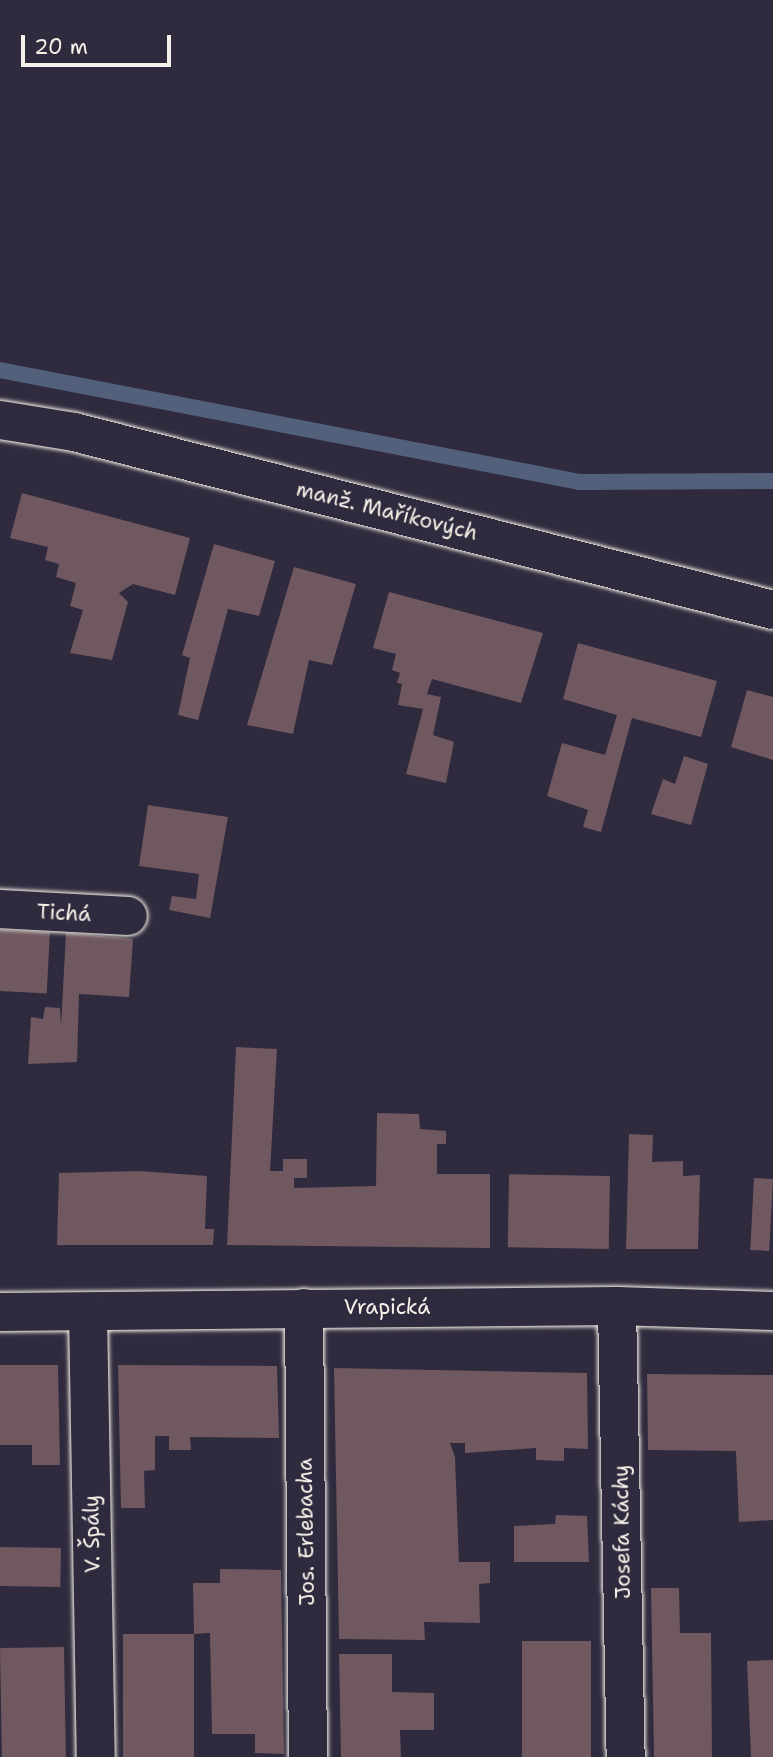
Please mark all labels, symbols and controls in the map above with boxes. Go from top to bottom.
scale bar [24,21,175,65]
text: 20 m [34,33,88,61]
street label: manž. Maříkových [294,476,480,546]
street label: Tichá [36,899,92,927]
street label: Vrapická [344,1294,430,1320]
street label: Jos. Erlebacha [292,1458,320,1606]
street label: Josefa Káchy [608,1465,636,1599]
street label: V. Špály [79,1495,105,1573]

